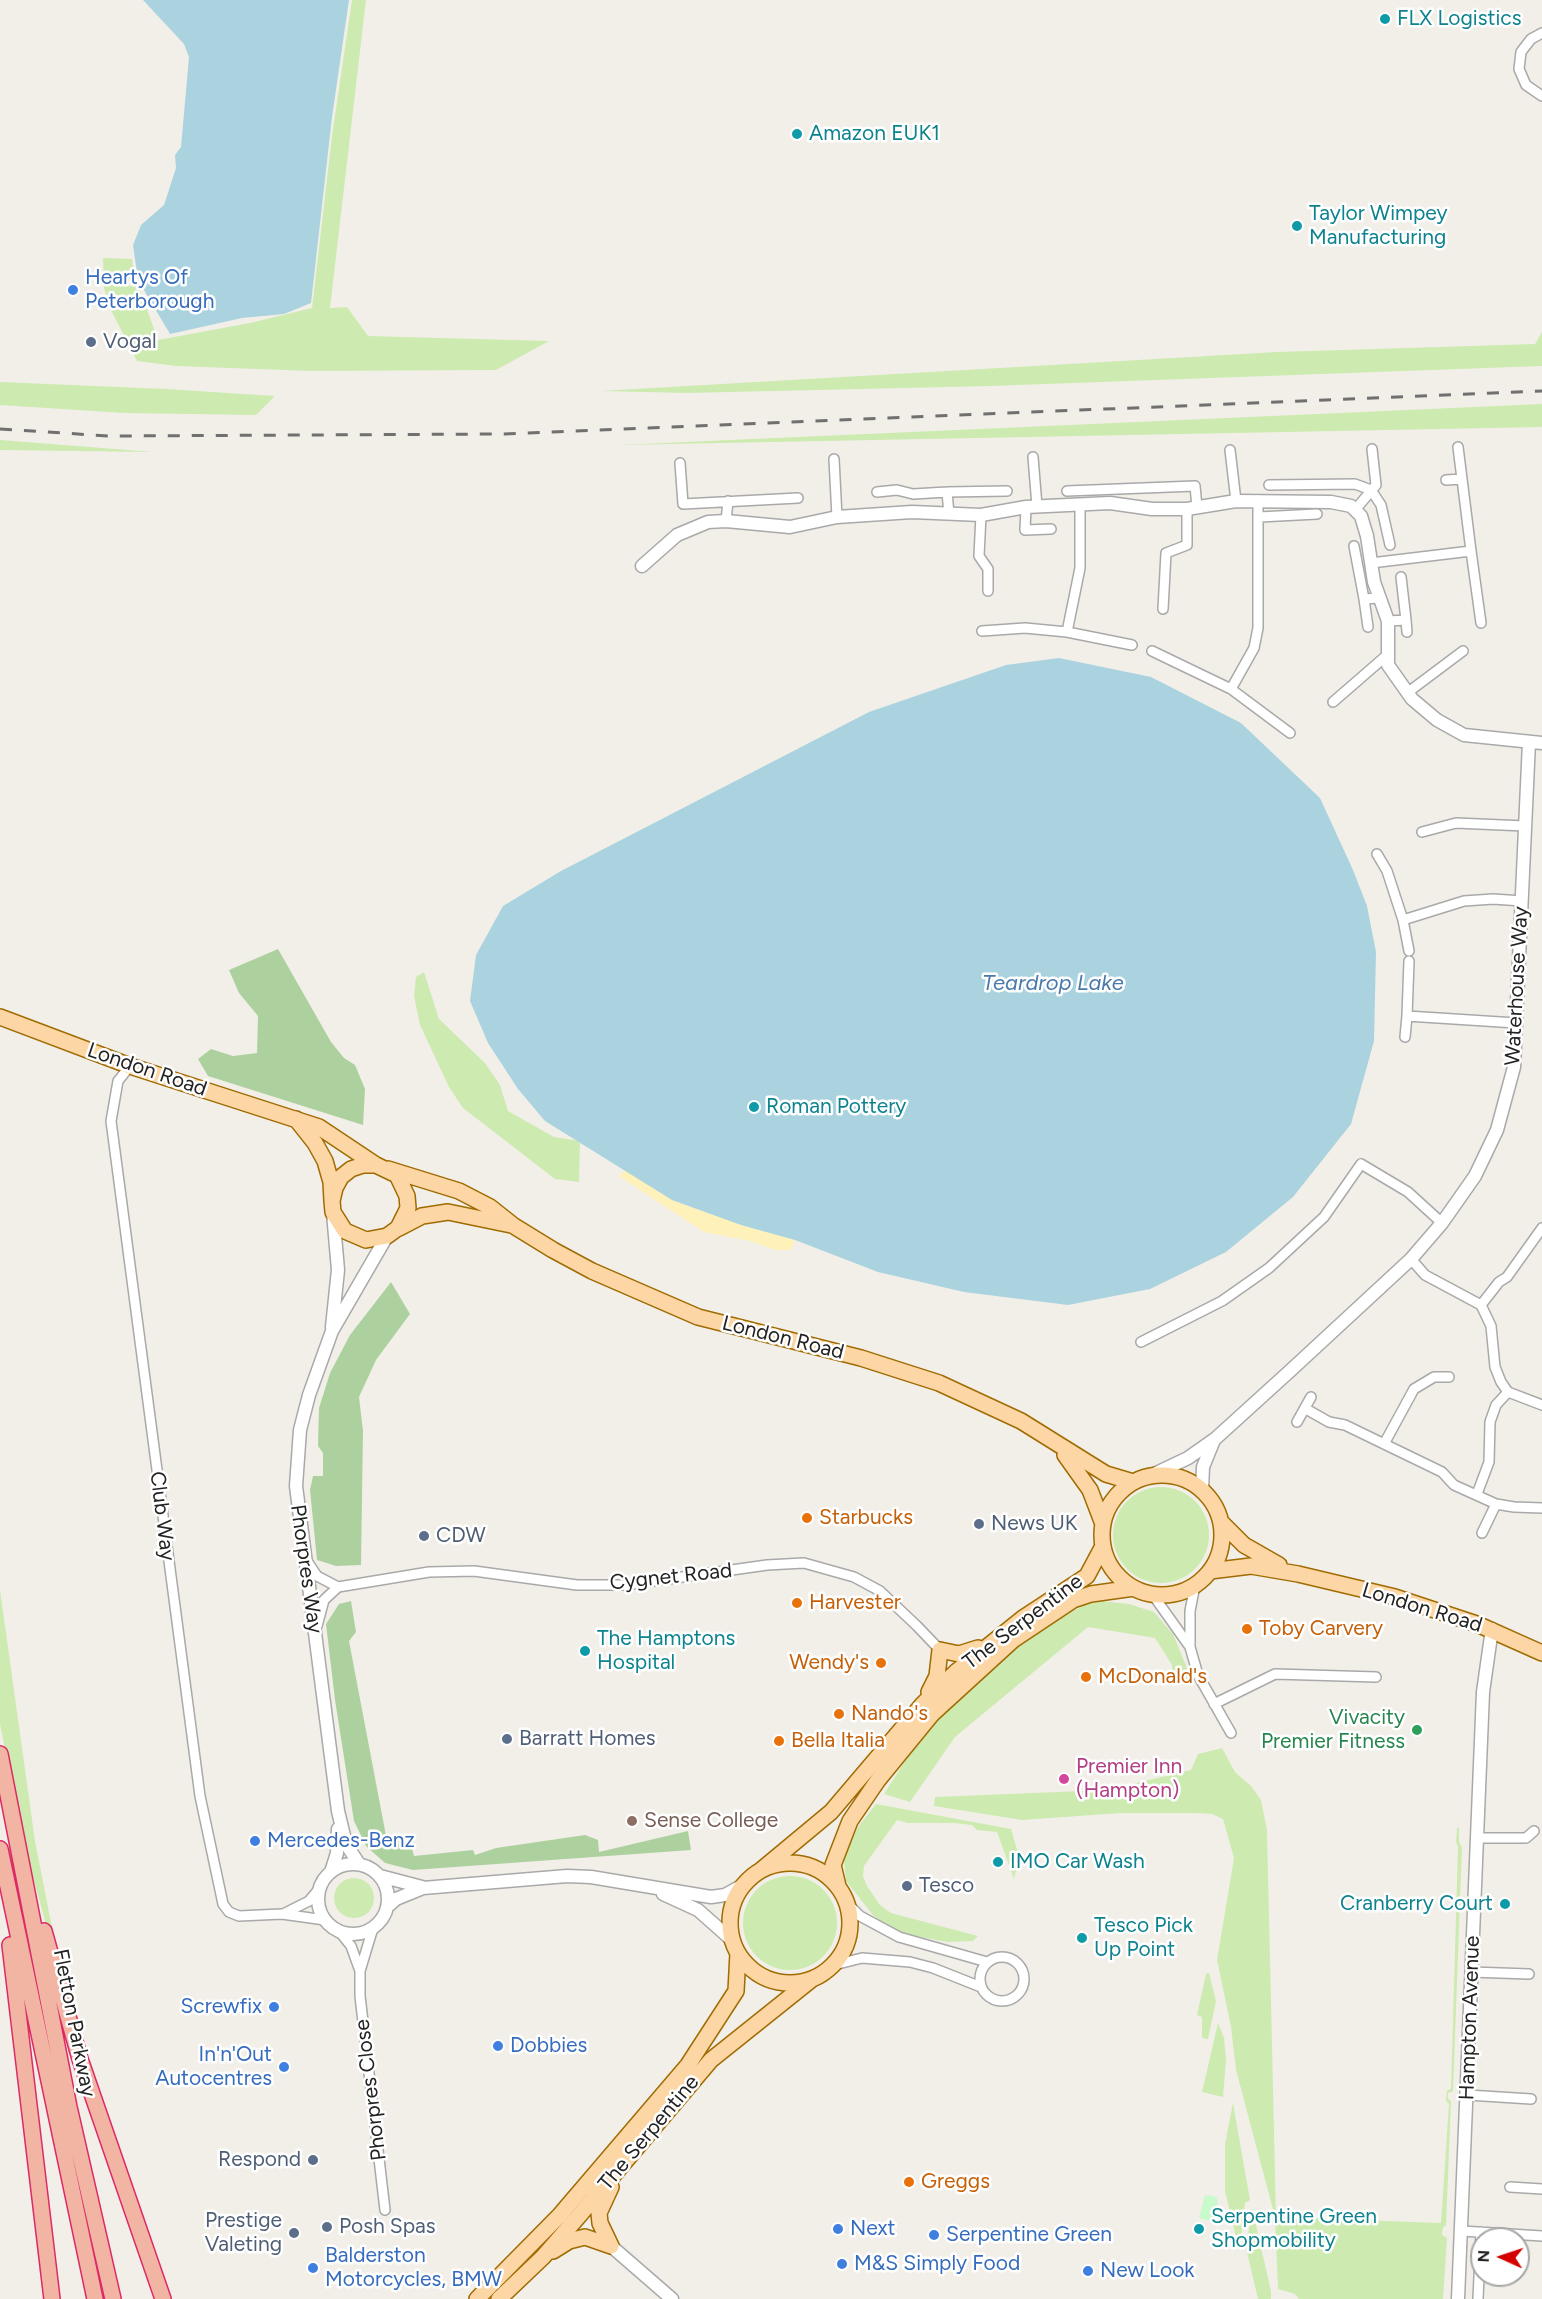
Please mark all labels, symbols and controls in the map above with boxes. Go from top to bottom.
place label: FLX Logistics [1397,6,1521,32]
marker: FLX Logistics [1378,12,1392,26]
place label: Amazon EUK1 [809,121,940,147]
marker: Amazon EUK1 [790,127,804,141]
place label: Taylor Wimpey Manufacturing [1309,201,1448,251]
marker: Taylor Wimpey Manufacturing [1290,219,1304,233]
place label: Heartys Of Peterborough [85,265,214,315]
marker: Heartys Of Peterborough [66,283,80,297]
place label: Vogal [103,329,157,355]
marker: Vogal [84,335,98,349]
street label: Waterhouse Way [1500,906,1534,1066]
water label: Teardrop Lake [982,971,1124,997]
street label: London Road [84,1038,210,1102]
place label: Roman Pottery [766,1094,906,1120]
marker: Roman Pottery [747,1100,761,1114]
street label: London Road [720,1311,846,1365]
street label: Club Way [144,1470,180,1562]
street label: Phorpres Way [284,1503,328,1635]
place label: Starbucks [819,1505,913,1531]
marker: Starbucks [800,1511,814,1525]
place label: News UK [991,1511,1078,1537]
marker: News UK [972,1517,986,1531]
place label: CDW [436,1523,486,1549]
marker: CDW [417,1529,431,1543]
street label: Cygnet Road [609,1558,733,1596]
street label: The Serpentine [958,1569,1088,1675]
street label: London Road [1359,1578,1485,1638]
place label: Harvester [809,1590,901,1616]
marker: Harvester [790,1596,804,1610]
place label: Toby Carvery [1259,1616,1383,1642]
marker: Toby Carvery [1240,1622,1254,1636]
place label: The Hamptons Hospital [597,1626,735,1676]
marker: The Hamptons Hospital [578,1644,592,1658]
place label: Wendy's [789,1650,869,1676]
marker: Wendy's [874,1656,888,1670]
place label: McDonald's [1098,1664,1207,1690]
marker: McDonald's [1079,1670,1093,1684]
place label: Nando's [851,1701,928,1727]
place label: Vivacity Premier Fitness [1261,1705,1405,1755]
marker: Nando's [832,1707,846,1721]
marker: Vivacity Premier Fitness [1410,1723,1424,1737]
place label: Barratt Homes [519,1726,656,1752]
place label: Bella Italia [791,1728,885,1754]
marker: Barratt Homes [500,1732,514,1746]
marker: Bella Italia [772,1734,786,1748]
place label: Premier Inn (Hampton) [1076,1754,1182,1804]
marker: Premier Inn (Hampton) [1057,1772,1071,1786]
place label: Sense College [644,1808,778,1834]
marker: Sense College [625,1814,639,1828]
place label: Mercedes-Benz [267,1828,415,1854]
marker: Mercedes-Benz [248,1834,262,1848]
place label: IMO Car Wash [1010,1849,1145,1875]
marker: IMO Car Wash [991,1855,1005,1869]
place label: Tesco [919,1873,974,1899]
marker: Tesco [900,1879,914,1893]
place label: Cranberry Court [1340,1891,1493,1917]
marker: Cranberry Court [1498,1897,1512,1911]
place label: Tesco Pick Up Point [1094,1913,1193,1963]
marker: Tesco Pick Up Point [1075,1931,1089,1945]
street label: Hampton Avenue [1455,1935,1485,2101]
street label: Fletton Parkway [47,1947,101,2099]
place label: Screwfix [180,1994,262,2020]
marker: Screwfix [267,2000,281,2014]
street label: Phorpres Close [350,2018,392,2162]
place label: Dobbies [510,2033,587,2059]
marker: Dobbies [491,2039,505,2053]
place label: In'n'Out Autocentres [155,2042,272,2092]
marker: In'n'Out Autocentres [277,2060,291,2074]
street label: The Serpentine [593,2070,705,2196]
place label: Respond [218,2147,301,2173]
marker: Respond [306,2153,320,2167]
place label: Greggs [921,2169,990,2195]
marker: Greggs [902,2175,916,2189]
place label: Serpentine Green Shopmobility [1211,2204,1377,2254]
place label: Prestige Valeting [205,2208,282,2258]
place label: Posh Spas [339,2214,436,2240]
place label: Next [850,2216,896,2242]
marker: Posh Spas [320,2220,334,2234]
marker: Next [831,2222,845,2236]
place label: Serpentine Green [946,2222,1112,2248]
marker: Serpentine Green Shopmobility [1192,2222,1206,2236]
marker: Prestige Valeting [287,2226,301,2240]
north arrow [1470,2227,1530,2287]
marker: Serpentine Green [927,2228,941,2242]
place label: Balderston Motorcycles, BMW [325,2243,502,2293]
text: N [1474,2249,1493,2263]
place label: M&S Simply Food [854,2251,1020,2277]
marker: M&S Simply Food [835,2257,849,2271]
place label: New Look [1100,2258,1195,2284]
marker: Balderston Motorcycles, BMW [306,2261,320,2275]
marker: New Look [1081,2264,1095,2278]

